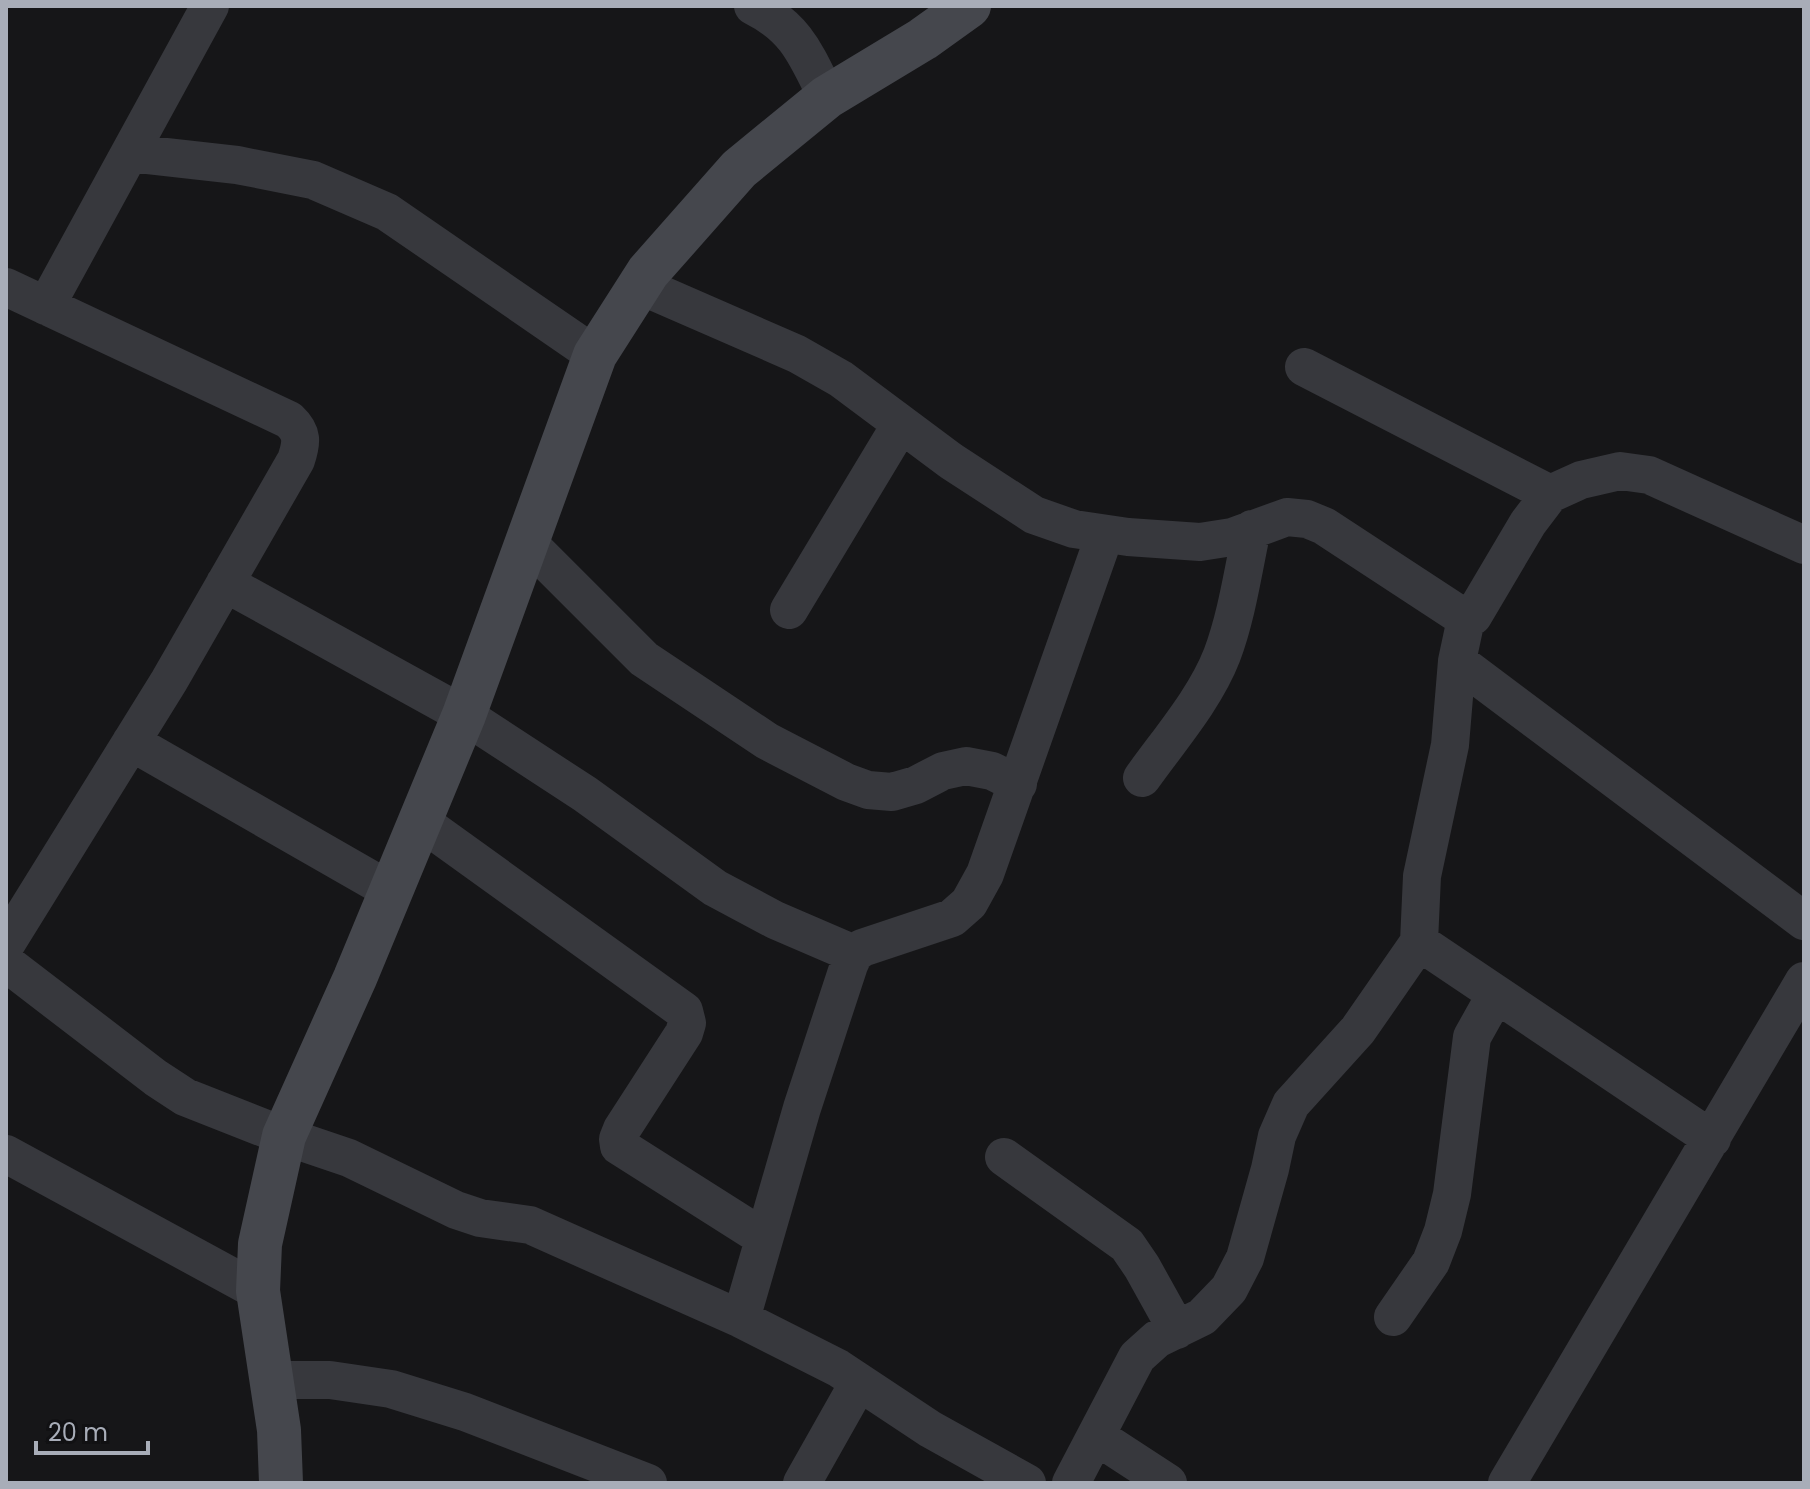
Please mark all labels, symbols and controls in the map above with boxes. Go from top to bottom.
scale bar [36,1405,148,1455]
text: 20 m [48,1416,108,1449]

